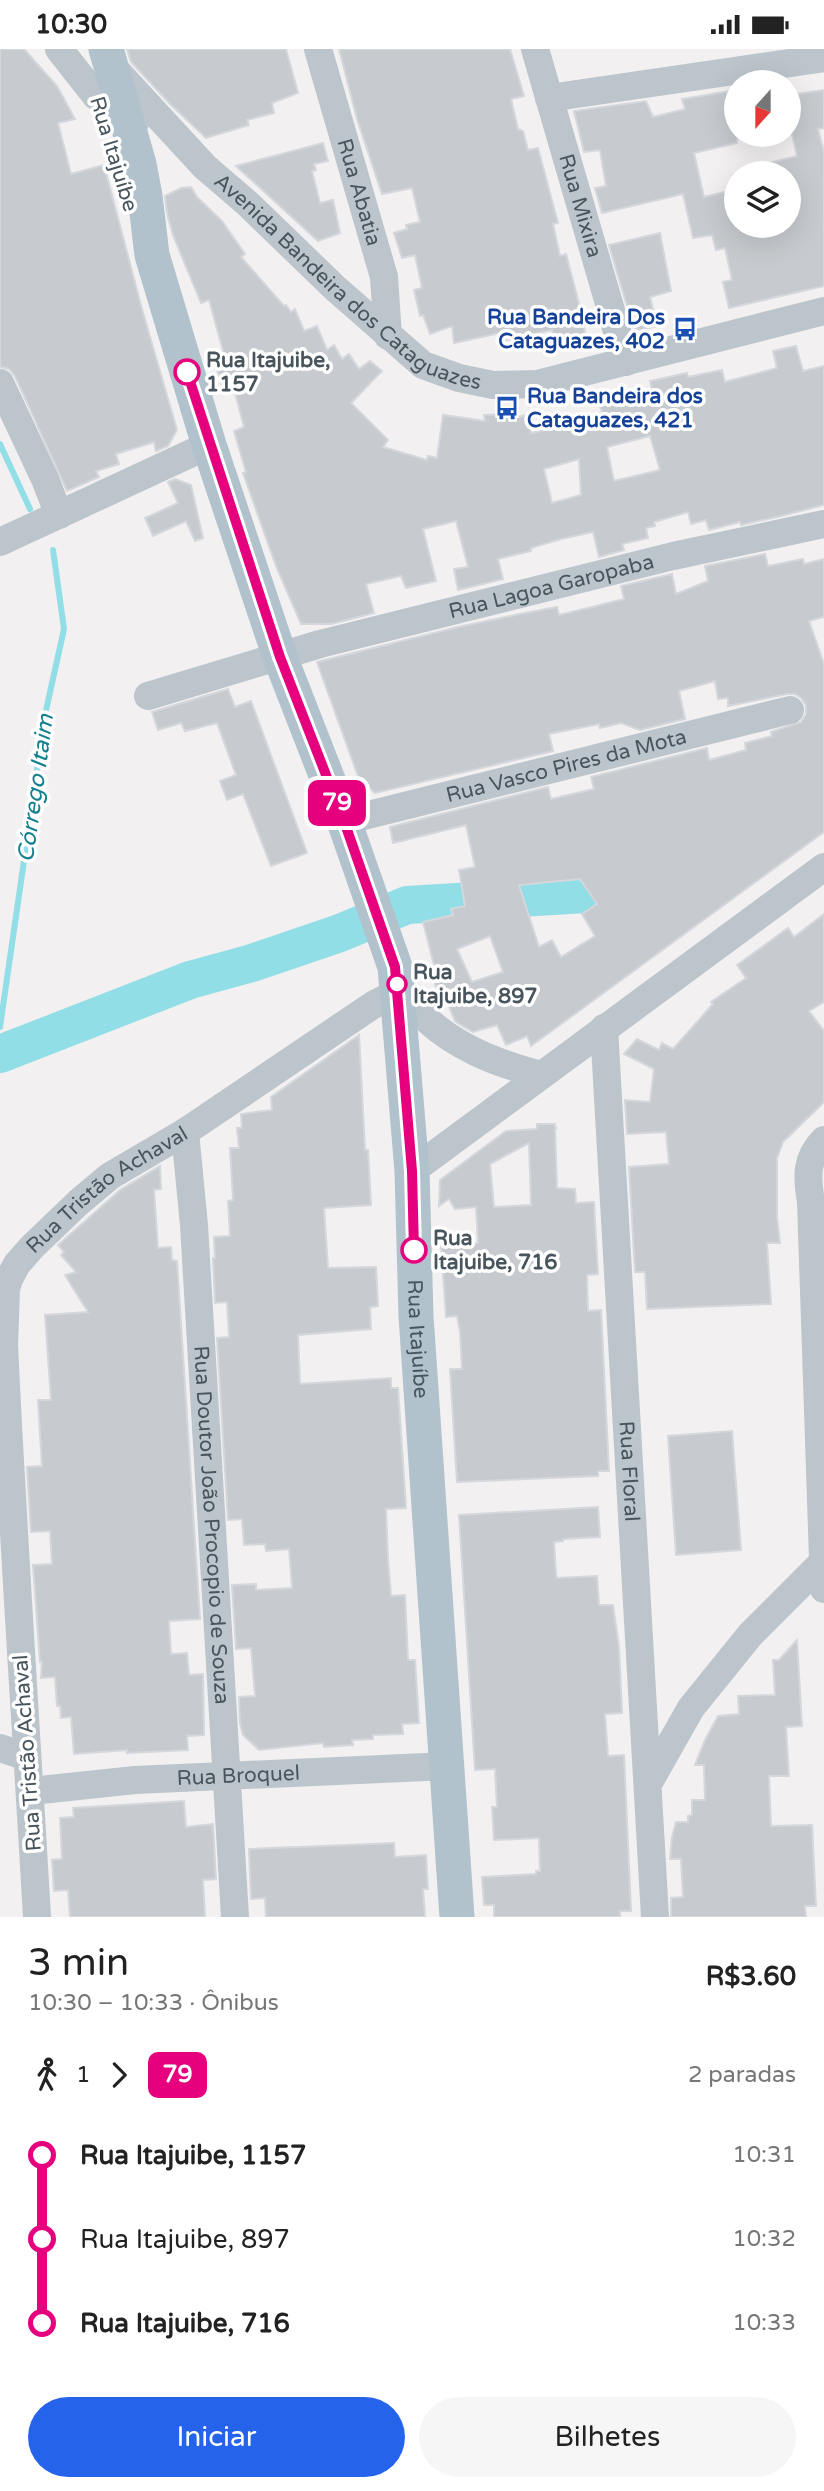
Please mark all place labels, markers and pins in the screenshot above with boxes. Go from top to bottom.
place label: Rua Bandeira Dos Cataguazes, 402 [487,305,665,354]
bus stop icon: Rua Bandeira Dos Cataguazes, 402 [671,315,699,343]
place label: Rua Itajuibe, 1157 [206,348,331,397]
marker: Rua Itajuibe, 1157 [174,359,200,385]
place label: Rua Bandeira dos Cataguazes, 421 [527,384,703,433]
bus stop icon: Rua Bandeira dos Cataguazes, 421 [493,394,521,422]
place label: Rua Itajuibe, 897 [413,960,538,1009]
marker: Rua Itajuibe, 897 [387,974,407,994]
place label: Rua Itajuibe, 716 [433,1226,558,1275]
marker: Rua Itajuibe, 716 [401,1237,427,1263]

